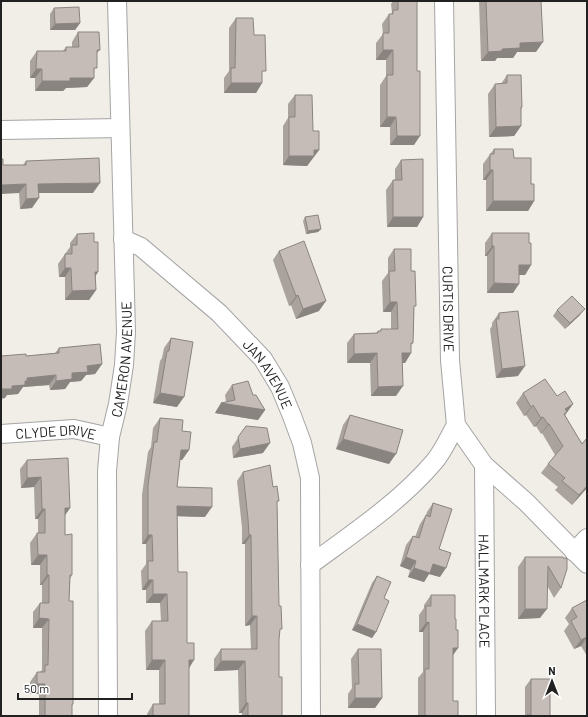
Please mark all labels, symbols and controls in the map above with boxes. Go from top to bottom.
street label: CURTIS DRIVE [440,266,458,352]
street label: CAMERON AVENUE [107,301,135,419]
street label: JAN AVENUE [240,335,297,411]
street label: CLYDE DRIVE [15,420,98,442]
street label: HALLMARK PLACE [476,534,494,648]
north arrow [532,661,572,701]
text: N [548,664,556,677]
scale bar [18,675,132,701]
text: 50 m [24,681,49,695]

